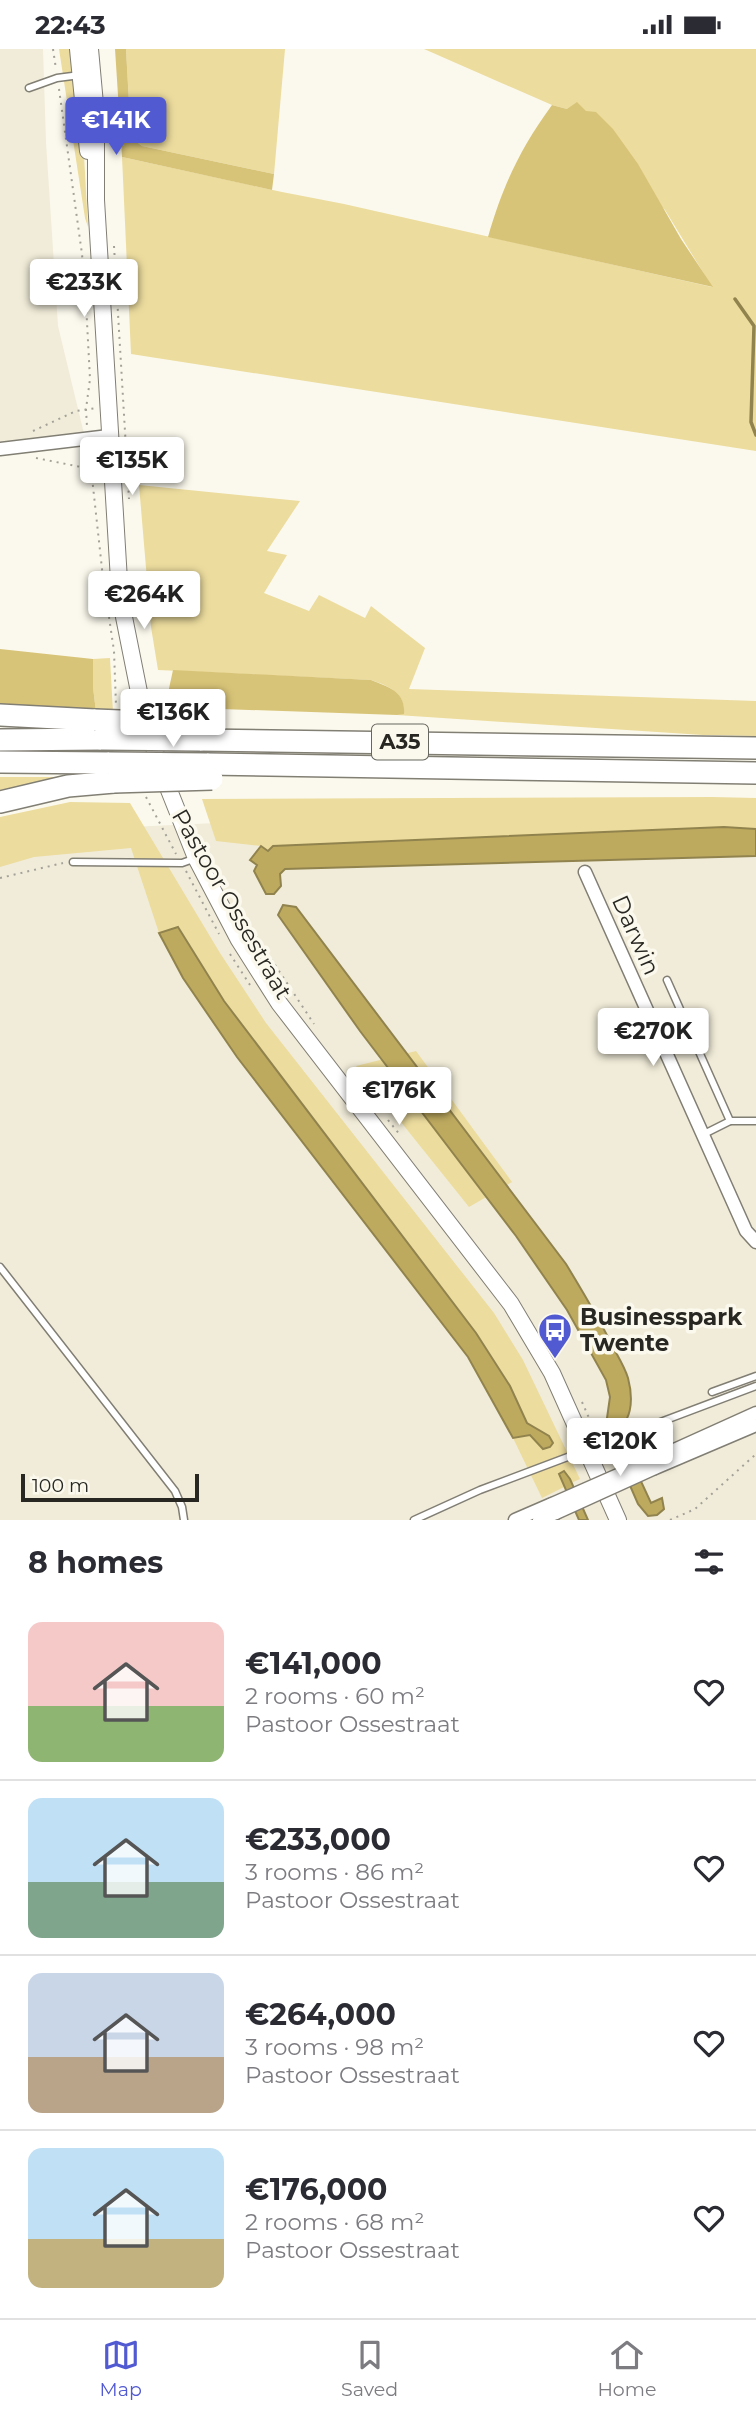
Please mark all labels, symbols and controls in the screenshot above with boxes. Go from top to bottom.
text: 22:43 [35,9,106,41]
pin: €141K [67,97,165,157]
text: €141K [81,106,151,134]
pin: €233K [35,259,133,319]
text: €233K [46,268,122,296]
pin: €135K [83,437,181,497]
text: €135K [96,446,168,474]
pin: €264K [95,571,193,631]
text: €264K [104,580,184,608]
pin: €136K [124,689,222,749]
text: €136K [136,698,210,726]
road number: A35 [372,725,428,759]
street label: Pastoor Ossestraat [166,804,298,1004]
street label: Darwin [606,891,666,979]
pin: €270K [604,1009,702,1068]
text: €270K [614,1017,692,1045]
pin: €176K [350,1067,448,1127]
text: €176K [362,1076,436,1104]
place label: Businesspark Twente [580,1303,743,1357]
bus stop icon: Businesspark Twente [536,1311,574,1360]
pin: €120K [571,1419,669,1478]
text: €120K [583,1427,657,1455]
scale bar [21,1471,200,1503]
text: 100 m [32,1474,89,1497]
icon: filters [690,1543,728,1581]
text: 8 homes [28,1544,163,1581]
text: €141,000 [245,1645,382,1682]
icon: home [84,1650,168,1734]
icon: heart [690,1673,728,1711]
text: 2 rooms · 60 m² [245,1682,425,1710]
text: Pastoor Ossestraat [245,1710,460,1738]
text: €233,000 [245,1821,391,1858]
icon: home [84,1826,168,1910]
icon: heart [690,1849,728,1887]
text: 3 rooms · 86 m² [245,1858,424,1886]
text: Pastoor Ossestraat [245,1886,460,1914]
text: €264,000 [245,1996,396,2033]
icon: home [84,2001,168,2085]
icon: heart [690,2024,728,2062]
text: 3 rooms · 98 m² [245,2033,424,2061]
text: Pastoor Ossestraat [245,2061,460,2089]
text: €176,000 [245,2171,387,2208]
icon: home [84,2176,168,2260]
icon: heart [690,2199,728,2237]
text: 2 rooms · 68 m² [245,2208,424,2236]
text: Pastoor Ossestraat [245,2236,460,2264]
tab: Map [100,2336,142,2401]
tab: Saved [341,2336,398,2401]
tab: Home [597,2336,656,2401]

